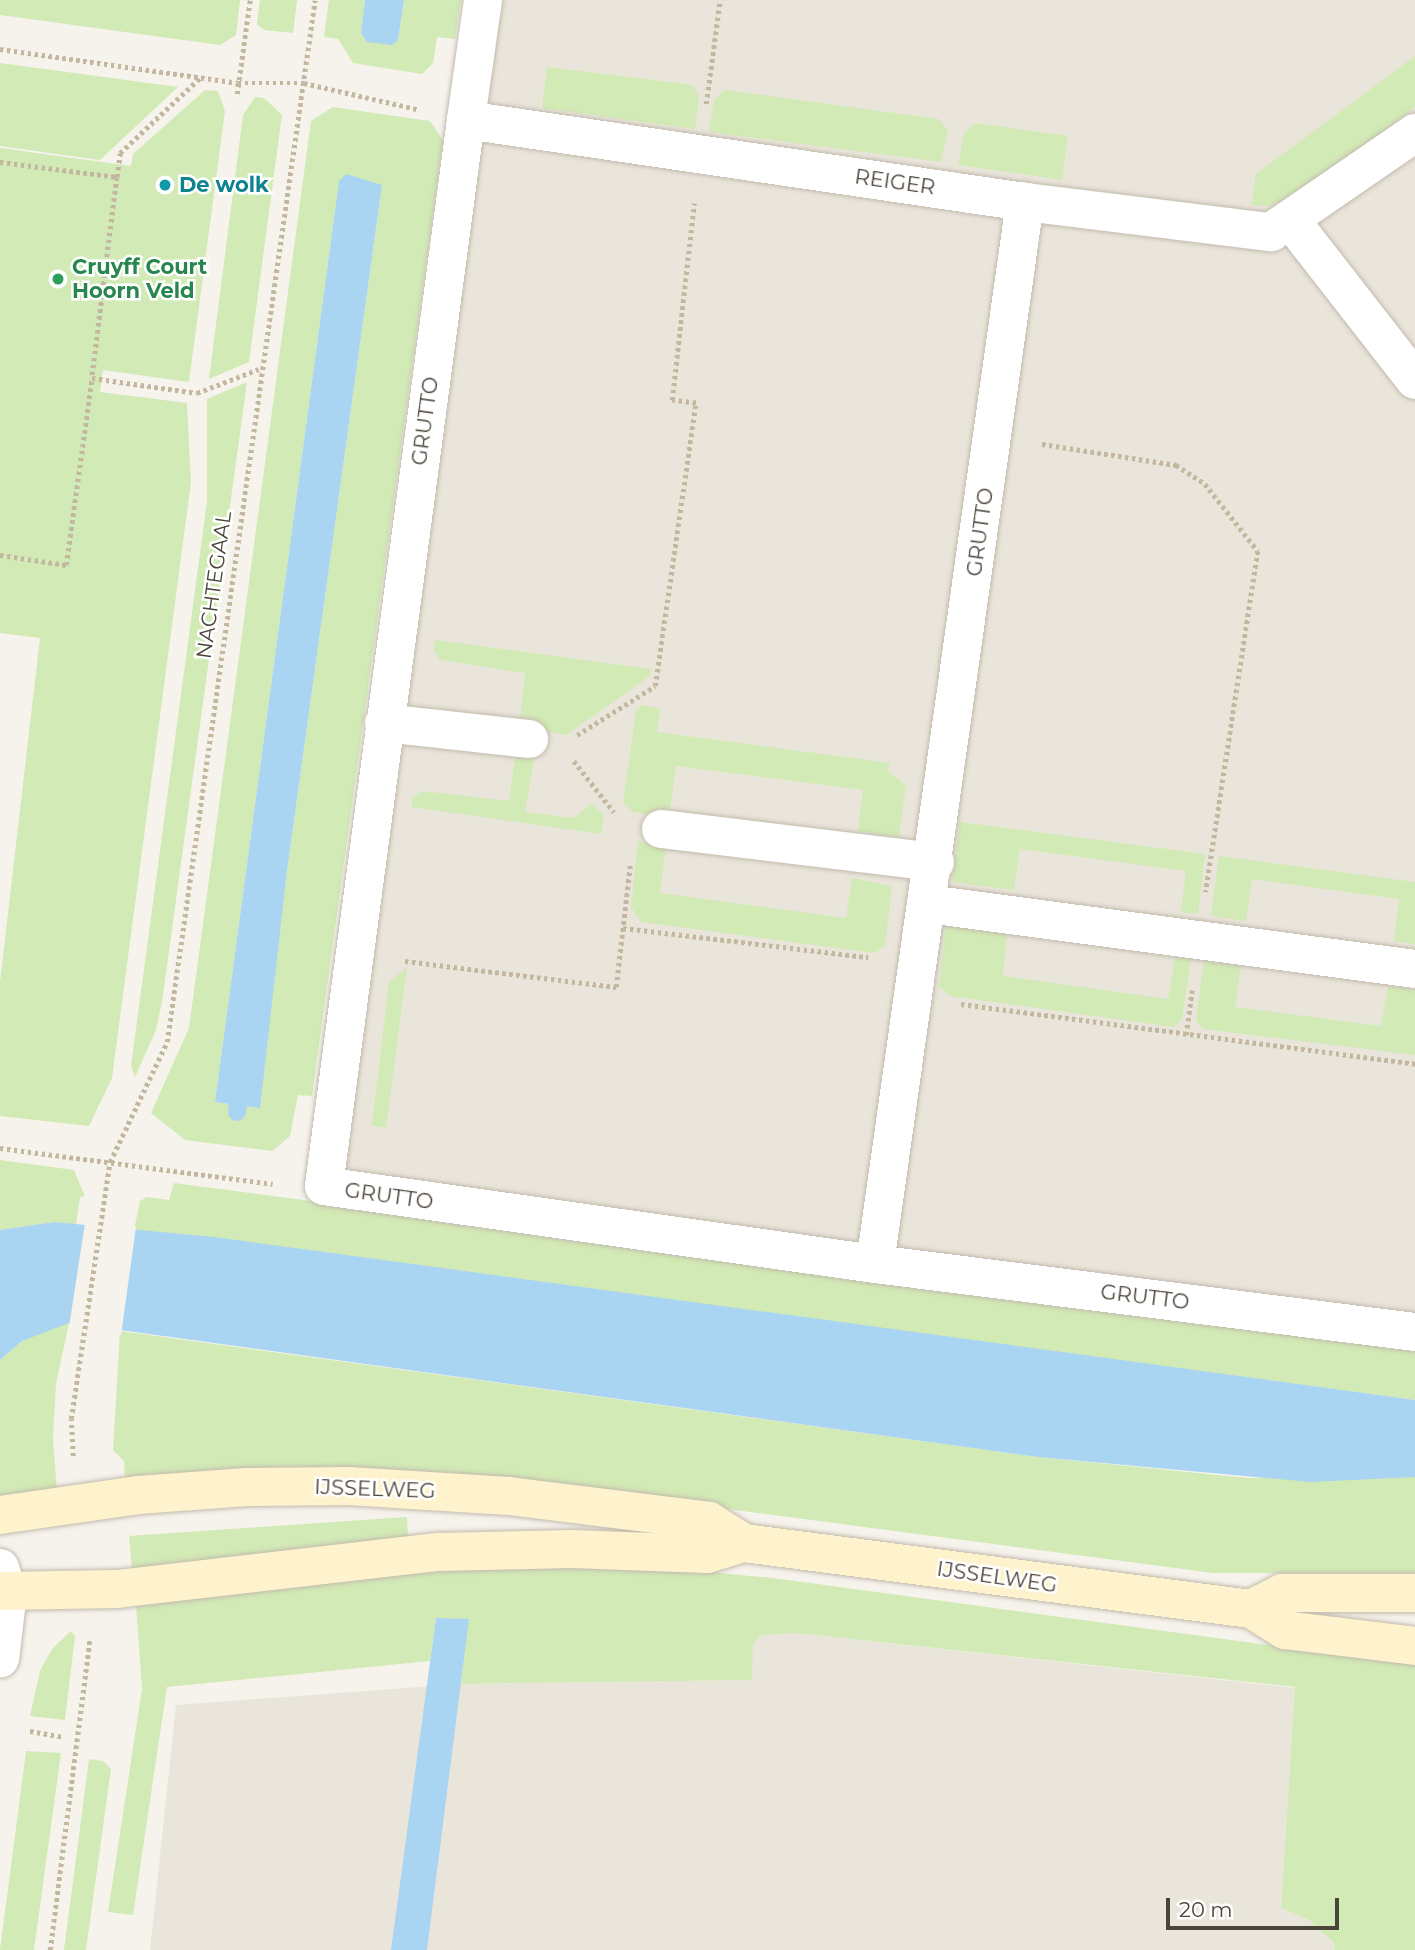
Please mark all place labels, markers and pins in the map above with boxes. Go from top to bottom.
place label: De wolk [179,172,269,198]
marker: De wolk [157,177,173,193]
place label: Cruyff Court Hoorn Veld [72,254,207,304]
marker: Cruyff Court Hoorn Veld [50,271,66,287]

